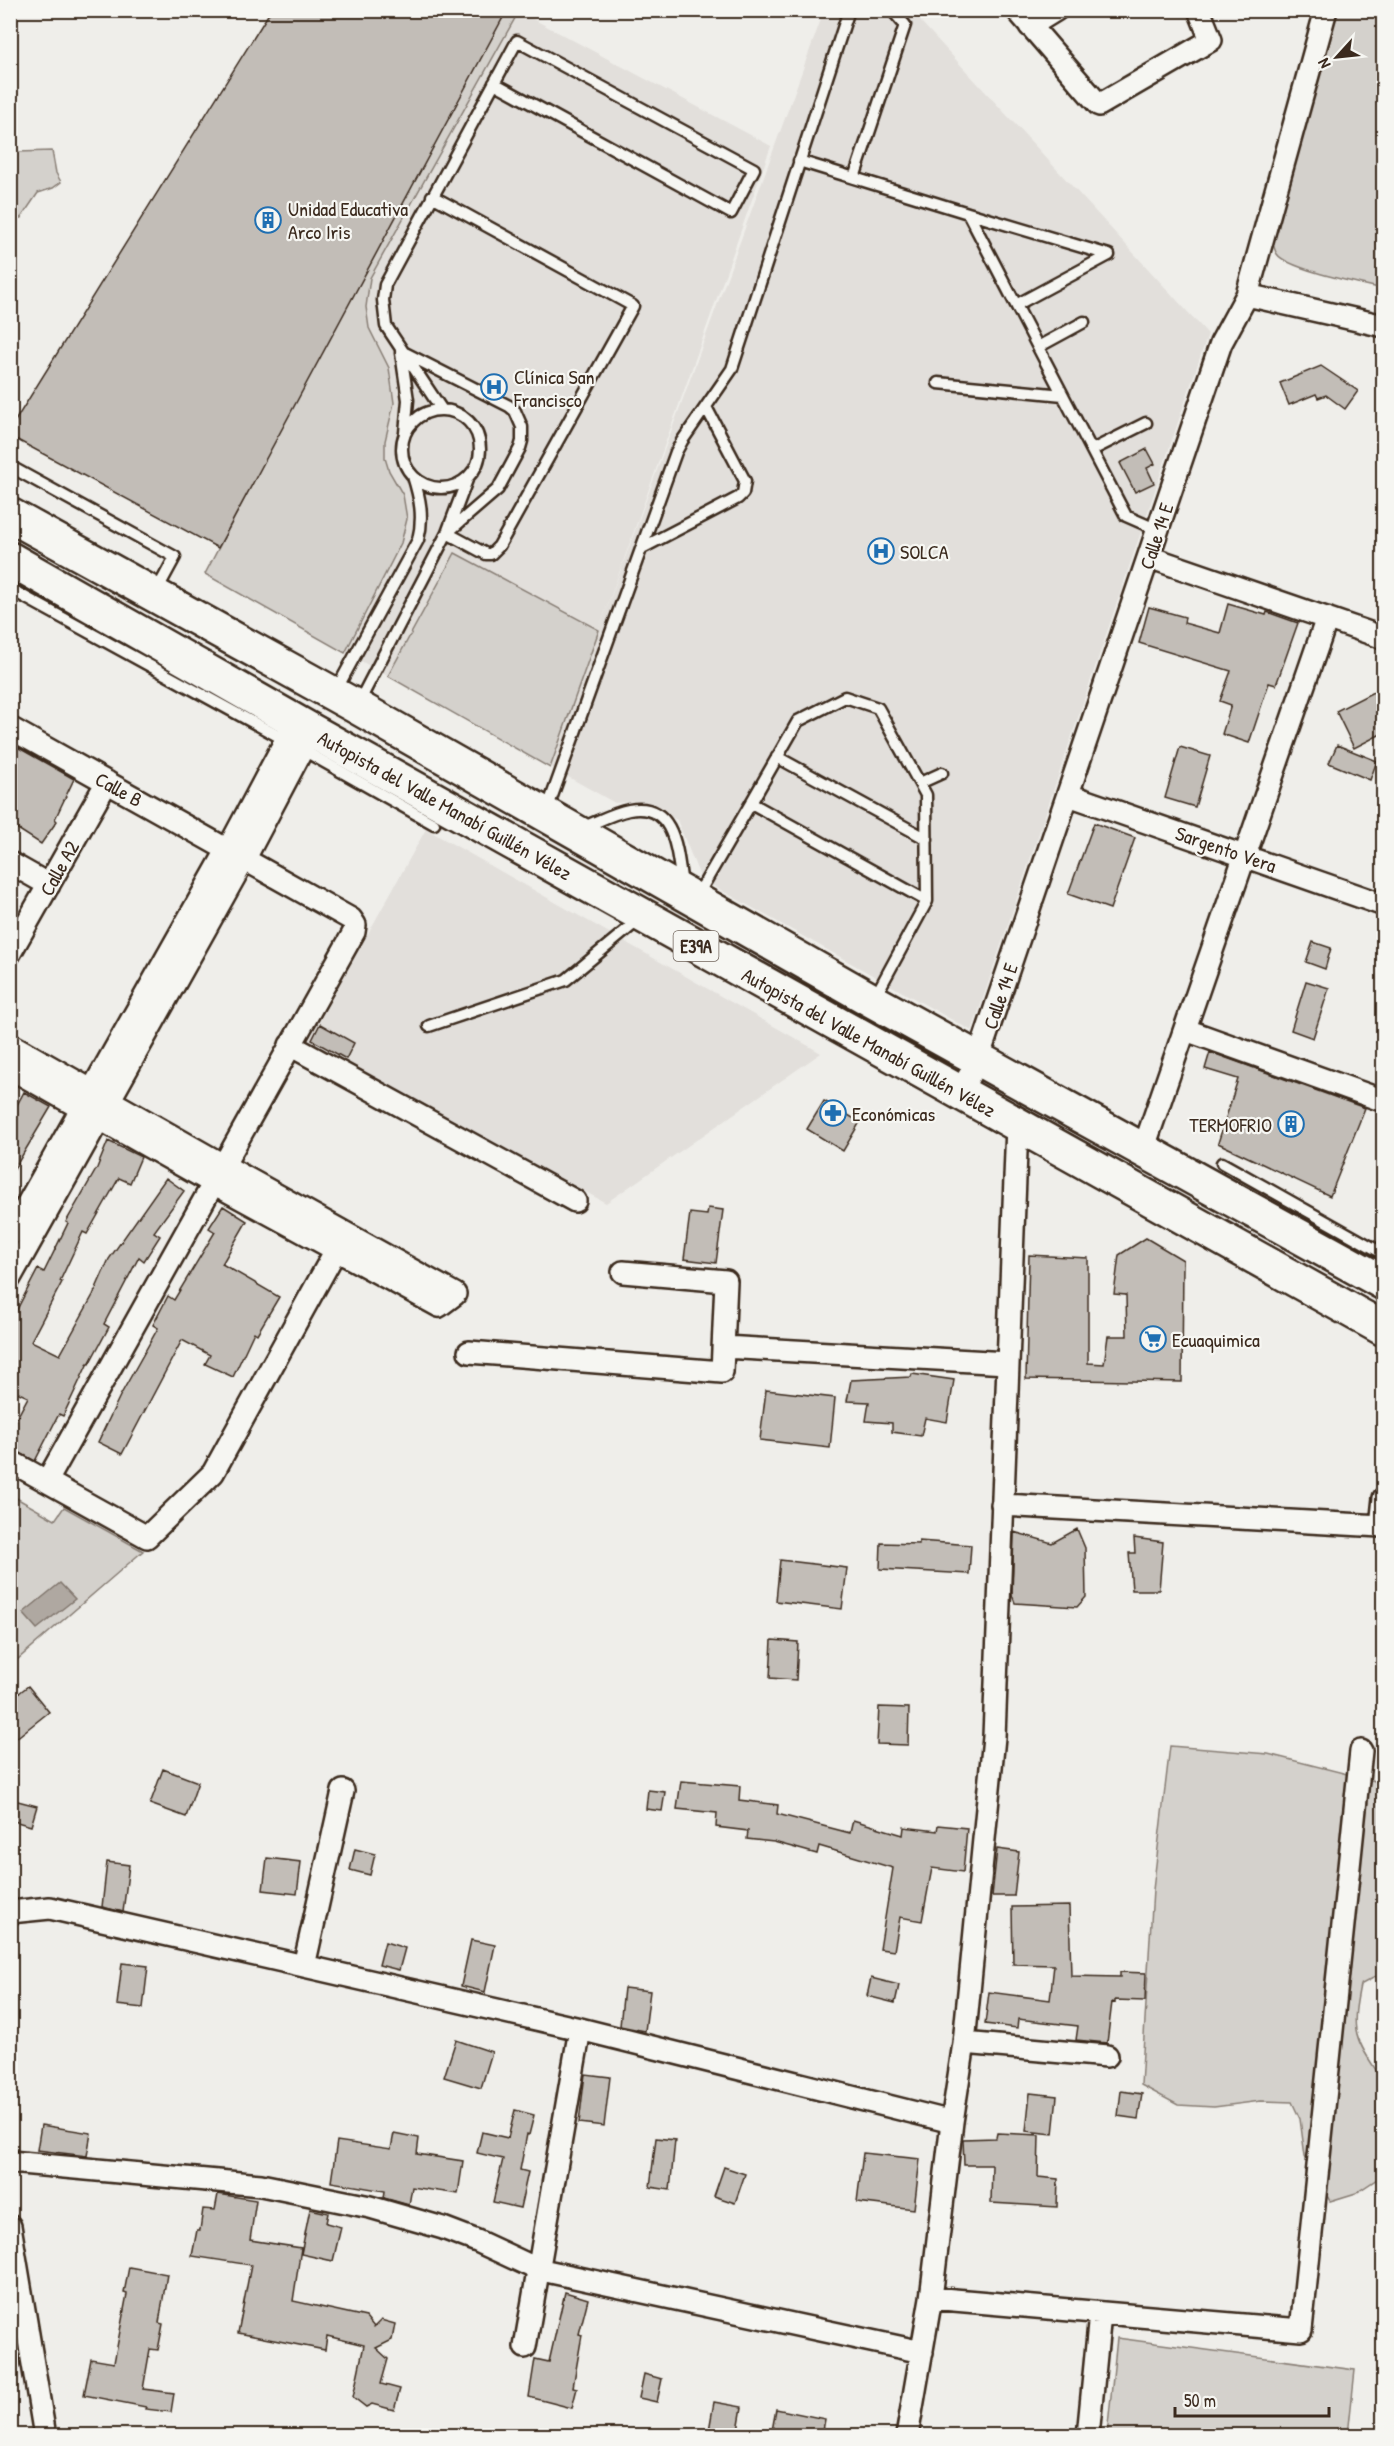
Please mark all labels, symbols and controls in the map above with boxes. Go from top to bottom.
north arrow [1307,27,1367,87]
text: N [1312,55,1335,73]
place label: Unidad Educativa Arco Iris [288,195,408,245]
building icon: Unidad Educativa Arco Iris [253,205,283,235]
place label: Clínica San Francisco [513,363,595,413]
hospital icon: Clínica San Francisco [479,372,509,402]
street label: Calle 14 E [1133,499,1179,573]
hospital icon: SOLCA [866,536,896,566]
place label: SOLCA [900,538,949,565]
street label: Autopista del Valle Manabí Guillén Vélez [313,724,577,886]
street label: Calle B [91,765,147,813]
street label: Sargento Vera [1172,819,1280,879]
street label: Calle A2 [33,835,85,900]
road number: E39A [674,931,718,961]
street label: Calle 14 E [976,959,1024,1033]
street label: Autopista del Valle Manabí Guillén Vélez [737,961,1001,1123]
pharmacy icon: Económicas [818,1098,848,1128]
place label: Económicas [852,1100,935,1127]
building icon: TERMOFRIO [1276,1109,1306,1139]
place label: TERMOFRIO [1189,1111,1272,1138]
supermarket icon: Ecuaquimica [1138,1324,1168,1354]
place label: Ecuaquimica [1172,1326,1260,1353]
scale bar [1175,2380,1330,2418]
text: 50 m [1184,2388,1216,2413]

